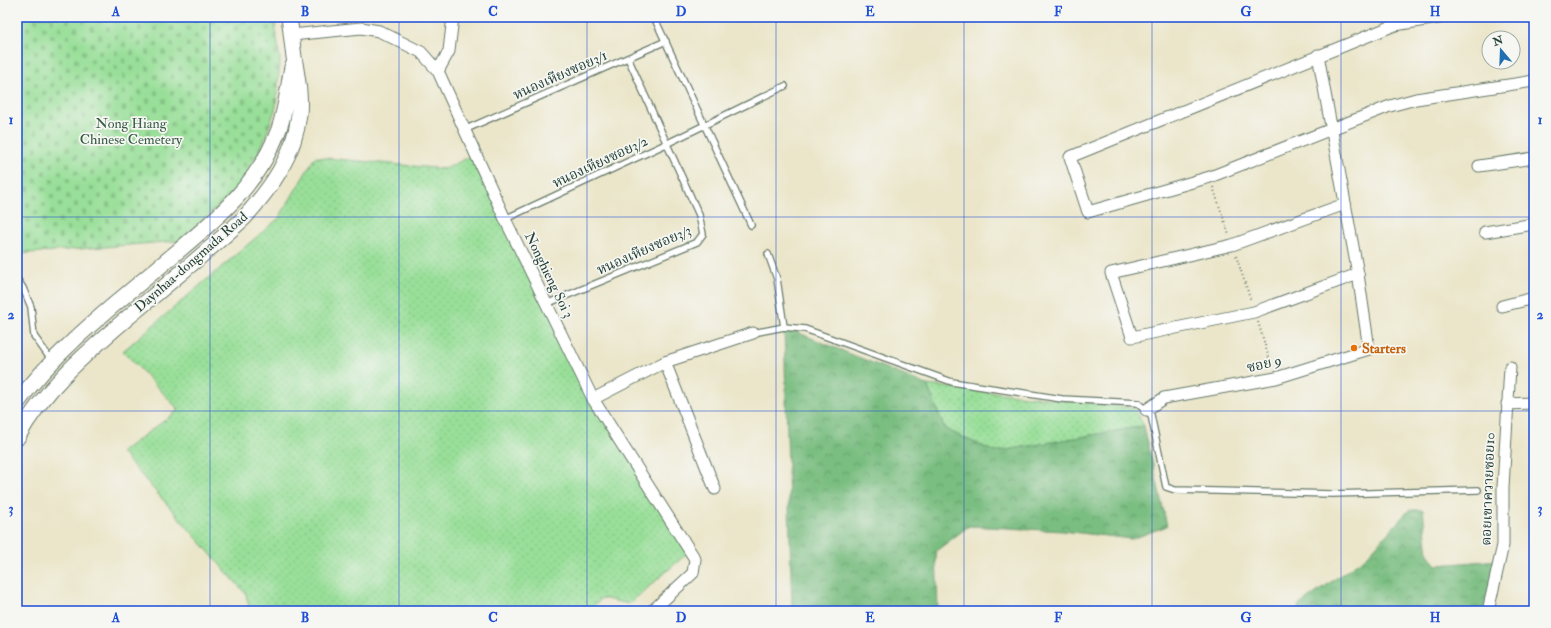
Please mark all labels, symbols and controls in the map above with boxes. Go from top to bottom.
text: A [111,4,121,20]
text: B [301,4,309,20]
text: C [488,4,498,20]
text: D [676,4,687,20]
text: E [865,4,875,20]
text: F [1054,4,1063,20]
text: G [1241,4,1252,20]
text: H [1430,4,1441,20]
north arrow [1481,30,1521,70]
text: N [1490,33,1506,49]
street label: หนองเหียงซอย3/1 [510,47,610,103]
text: 1 [9,112,14,128]
text: 1 [1538,112,1543,128]
park label: Nong Hiang Chinese Cemetery [80,115,183,149]
street label: หนองเหียงซอย3/2 [550,132,650,192]
street label: Daynhaa-dongmada Road [131,208,252,317]
street label: หนองเหียงซอย3/3 [594,222,694,278]
street label: Nonghieng Soi 3 [521,229,577,321]
text: 2 [8,307,15,323]
text: 2 [1537,307,1544,323]
place label: Starters [1362,340,1406,357]
marker: Starters [1349,343,1359,353]
street label: ซอย 9 [1245,352,1283,376]
street label: ดอยเขาควายซอย10 [1478,432,1498,546]
text: 3 [9,501,14,517]
text: 3 [1538,501,1543,517]
text: A [111,610,121,626]
text: B [301,610,309,626]
text: C [488,610,498,626]
text: D [676,610,687,626]
text: E [865,610,875,626]
text: F [1054,610,1063,626]
text: G [1241,610,1252,626]
text: H [1430,610,1441,626]

